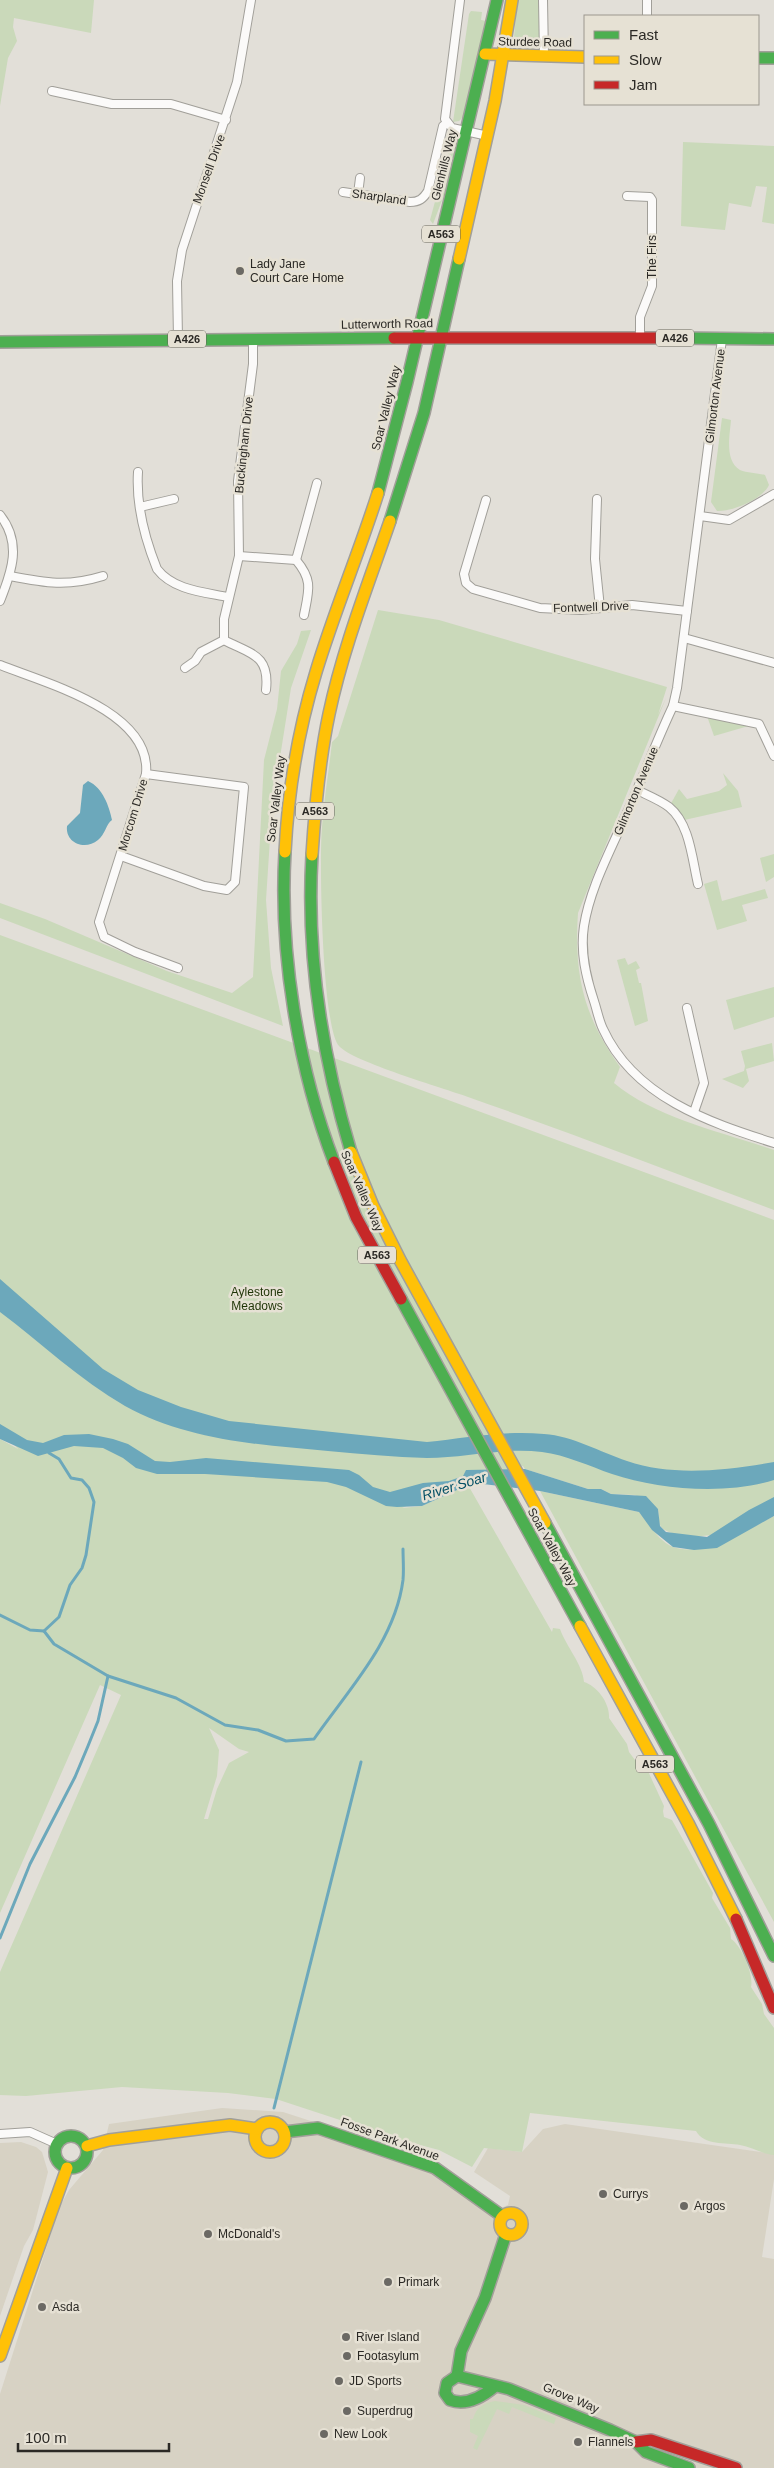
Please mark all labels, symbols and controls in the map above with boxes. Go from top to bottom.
legend [584,15,759,105]
text: Fast [629,26,659,43]
street label: Sturdee Road [498,34,572,50]
text: Slow [629,51,662,68]
text: Jam [629,76,657,93]
street label: Glenhills Way [428,128,460,202]
street label: Monsell Drive [190,132,228,206]
street label: Sharpland [351,186,407,208]
road number: A563 [422,225,460,242]
street label: The Firs [645,235,659,279]
place label: Lady Jane Court Care Home [250,257,344,285]
marker: Lady Jane Court Care Home [234,265,246,277]
street label: Lutterworth Road [341,316,433,332]
road number: A426 [656,329,694,346]
road number: A426 [168,330,206,348]
street label: Gilmorton Avenue [702,348,728,444]
street label: Soar Valley Way [369,364,403,452]
street label: Buckingham Drive [232,396,256,494]
street label: Fontwell Drive [553,599,630,615]
street label: Gilmorton Avenue [611,744,661,838]
street label: Soar Valley Way [264,755,288,843]
street label: Morcom Drive [115,777,151,853]
road number: A563 [296,802,334,819]
street label: Soar Valley Way [338,1148,386,1234]
road number: A563 [358,1246,396,1264]
park label: Aylestone Meadows [231,1285,284,1313]
water label: River Soar [420,1468,489,1503]
street label: Soar Valley Way [525,1505,579,1589]
road number: A563 [636,1756,674,1772]
street label: Fosse Park Avenue [339,2115,441,2163]
place label: Currys [613,2187,648,2201]
marker: Currys [597,2188,609,2200]
place label: Argos [694,2199,725,2213]
marker: Argos [678,2200,690,2212]
place label: McDonald's [218,2227,280,2241]
marker: McDonald's [202,2228,214,2240]
place label: Primark [398,2275,440,2289]
marker: Primark [382,2276,394,2288]
place label: Asda [52,2300,80,2314]
marker: Asda [36,2301,48,2313]
place label: River Island [356,2330,419,2344]
marker: River Island [340,2331,352,2343]
place label: Footasylum [357,2349,419,2363]
marker: Footasylum [341,2350,353,2362]
place label: JD Sports [349,2374,402,2388]
marker: JD Sports [333,2375,345,2387]
street label: Grove Way [541,2380,601,2416]
place label: Superdrug [357,2404,413,2418]
marker: Superdrug [341,2405,353,2417]
scale bar [18,2420,169,2452]
place label: New Look [334,2427,388,2441]
marker: New Look [318,2428,330,2440]
text: 100 m [25,2429,67,2446]
place label: Flannels [588,2435,633,2449]
marker: Flannels [572,2436,584,2448]

